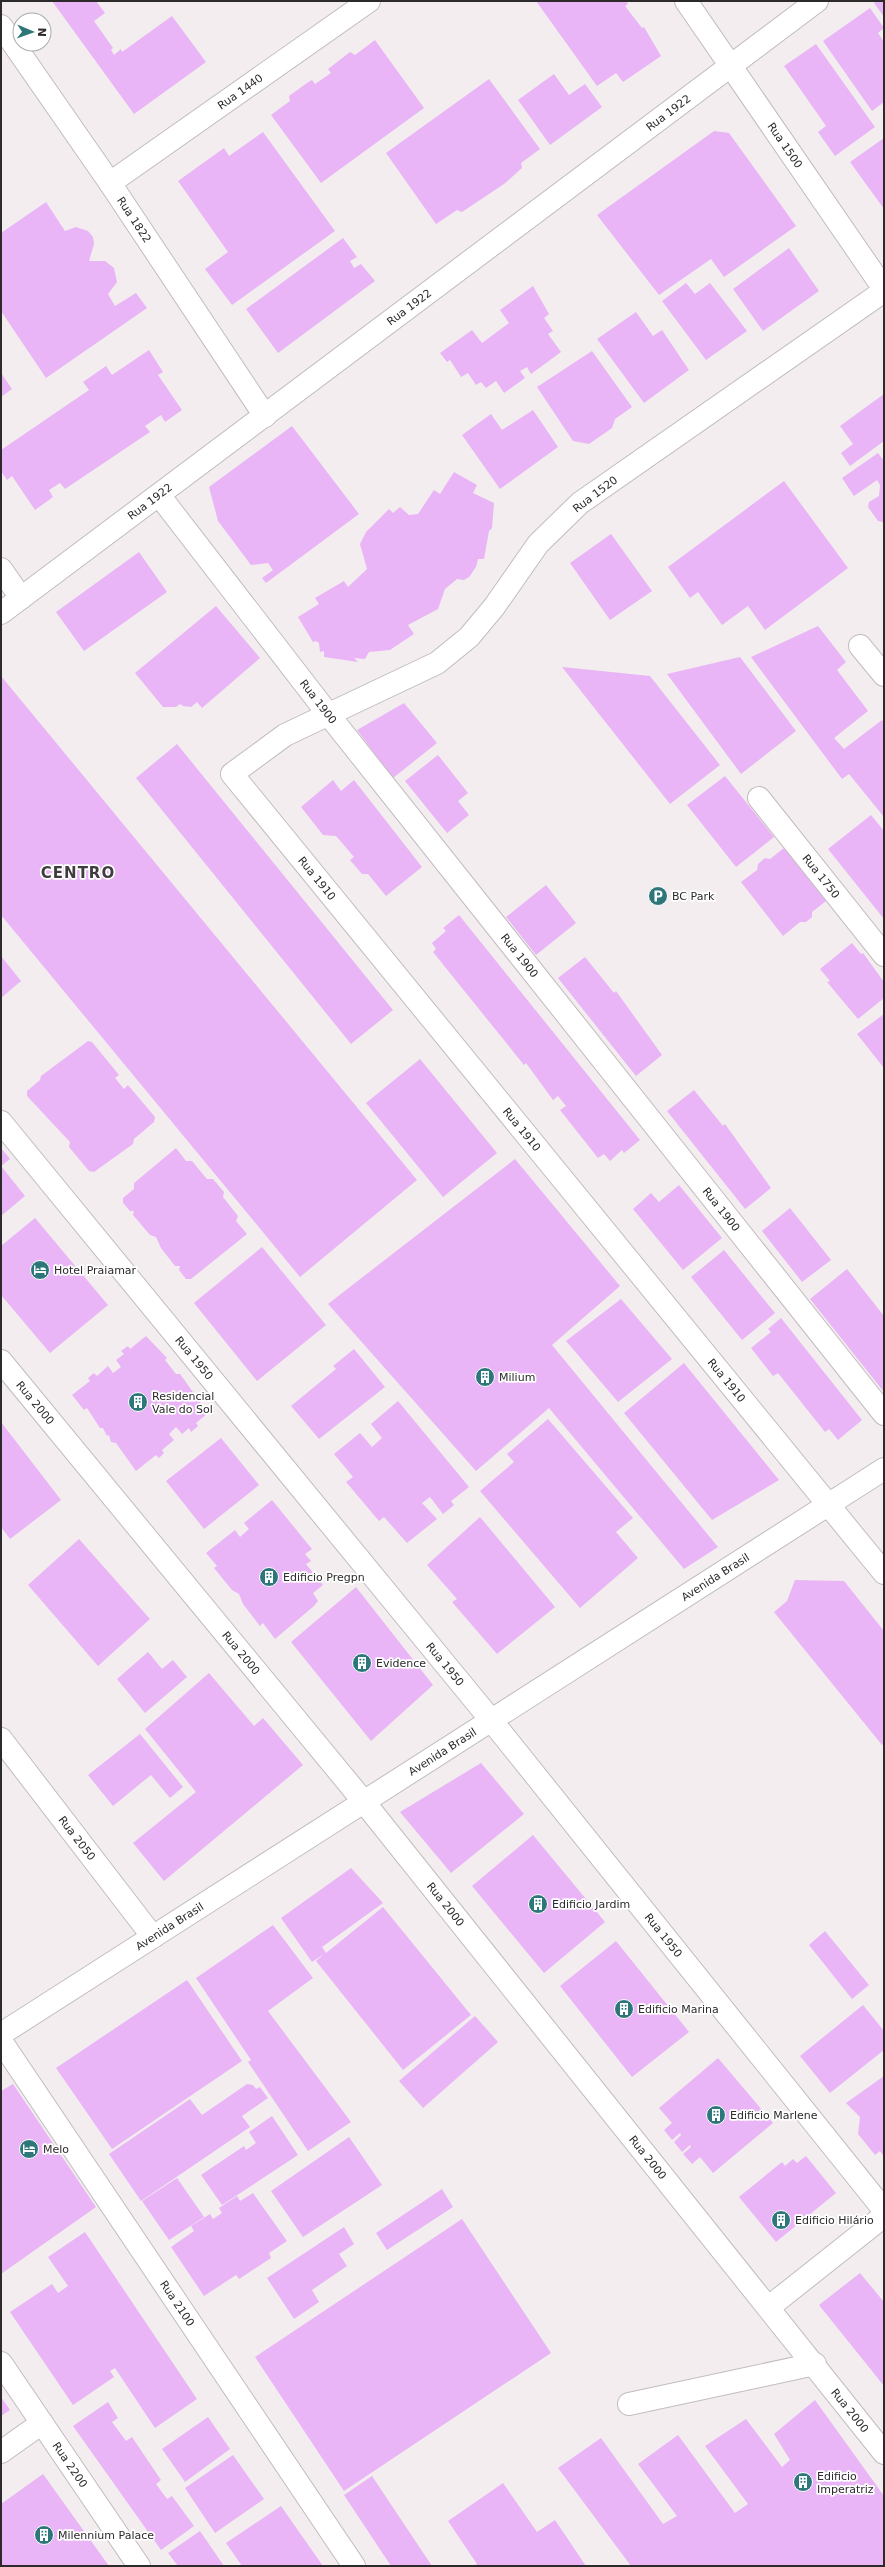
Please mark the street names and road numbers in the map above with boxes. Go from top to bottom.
street label: Rua 1440 [215,72,266,112]
street label: Rua 1922 [644,92,693,134]
street label: Rua 1500 [765,120,805,171]
street label: Rua 1822 [114,194,154,245]
street label: Rua 1922 [384,286,434,328]
street label: Rua 1520 [570,473,620,515]
street label: Rua 1922 [125,481,175,523]
street label: Rua 1900 [297,677,339,727]
street label: Rua 1750 [799,852,842,901]
street label: Rua 1910 [295,854,338,903]
street label: Rua 1900 [498,931,541,980]
street label: Rua 1910 [500,1105,543,1154]
street label: Rua 1900 [700,1185,742,1234]
street label: Rua 1950 [172,1334,216,1383]
street label: Rua 1910 [705,1356,748,1405]
street label: Rua 2000 [13,1379,57,1427]
street label: Avenida Brasil [679,1551,752,1604]
street label: Rua 2000 [219,1629,263,1678]
street label: Rua 1950 [423,1640,467,1689]
street label: Avenida Brasil [406,1725,479,1779]
street label: Rua 2050 [56,1814,98,1863]
street label: Rua 2000 [424,1880,467,1929]
street label: Avenida Brasil [133,1900,206,1953]
street label: Rua 1950 [642,1911,685,1960]
street label: Rua 2000 [626,2133,669,2182]
street label: Rua 2100 [157,2278,197,2329]
street label: Rua 2000 [828,2386,871,2435]
street label: Rua 2200 [50,2440,90,2490]

